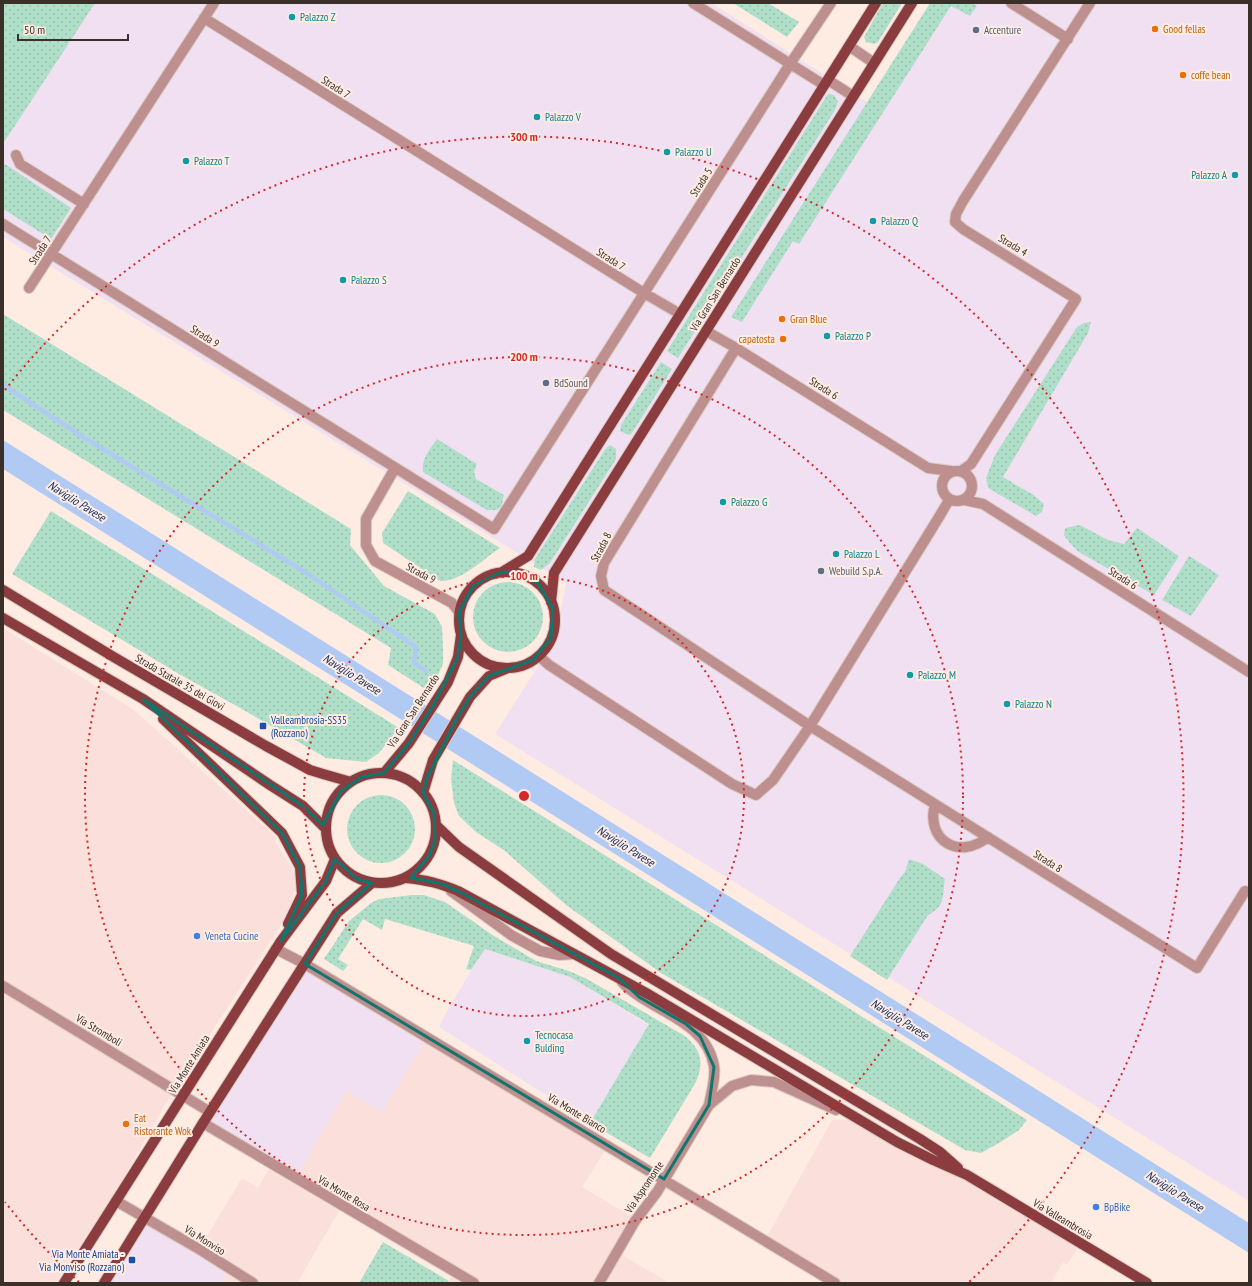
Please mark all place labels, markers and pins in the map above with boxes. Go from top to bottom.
place label: Palazzo Z [300,10,336,24]
marker: Palazzo Z [287,12,297,22]
place label: Good fellas [1163,22,1206,36]
place label: Accenture [984,23,1022,37]
marker: Good fellas [1150,24,1160,34]
marker: Accenture [971,25,981,35]
place label: coffe bean [1191,68,1231,82]
marker: coffe bean [1178,70,1188,80]
place label: Palazzo V [545,110,582,124]
marker: Palazzo V [532,112,542,122]
place label: Palazzo U [675,145,712,159]
marker: Palazzo U [662,147,672,157]
place label: Palazzo T [194,154,230,168]
marker: Palazzo T [181,156,191,166]
place label: Palazzo A [1191,168,1228,182]
marker: Palazzo A [1230,170,1240,180]
place label: Palazzo Q [881,214,919,228]
marker: Palazzo Q [868,216,878,226]
place label: Palazzo S [351,273,387,287]
marker: Palazzo S [338,275,348,285]
place label: Gran Blue [790,312,828,326]
marker: Gran Blue [777,314,787,324]
place label: Palazzo P [835,329,871,343]
marker: Palazzo P [822,331,832,341]
place label: capatosta [739,332,775,346]
marker: capatosta [778,334,788,344]
place label: BdSound [554,376,588,390]
marker: BdSound [541,378,551,388]
place label: Palazzo G [731,495,767,509]
marker: Palazzo G [718,497,728,507]
place label: Palazzo L [844,547,880,561]
marker: Palazzo L [831,549,841,559]
place label: Webuild S.p.A. [829,564,883,578]
marker: Webuild S.p.A. [816,566,826,576]
place label: Palazzo M [918,668,956,682]
marker: Palazzo M [905,670,915,680]
place label: Palazzo N [1015,697,1052,711]
marker: Palazzo N [1002,699,1012,709]
place label: Valleambrosia-SS35 (Rozzano) [270,713,347,740]
marker: Valleambrosia-SS35 (Rozzano) [258,721,268,731]
centre of rings [517,789,531,803]
place label: Veneta Cucine [204,929,259,943]
marker: Veneta Cucine [192,931,202,941]
place label: Tecnocasa Bulding [535,1028,573,1055]
marker: Tecnocasa Bulding [522,1036,532,1046]
place label: Eat Ristorante Wok [134,1111,192,1138]
marker: Eat Ristorante Wok [121,1119,131,1129]
place label: BpBike [1104,1200,1131,1214]
marker: BpBike [1091,1202,1101,1212]
place label: Via Monte Amiata - Via Monviso (Rozzano) [38,1247,124,1274]
marker: Via Monte Amiata - Via Monviso (Rozzano) [127,1255,137,1265]

